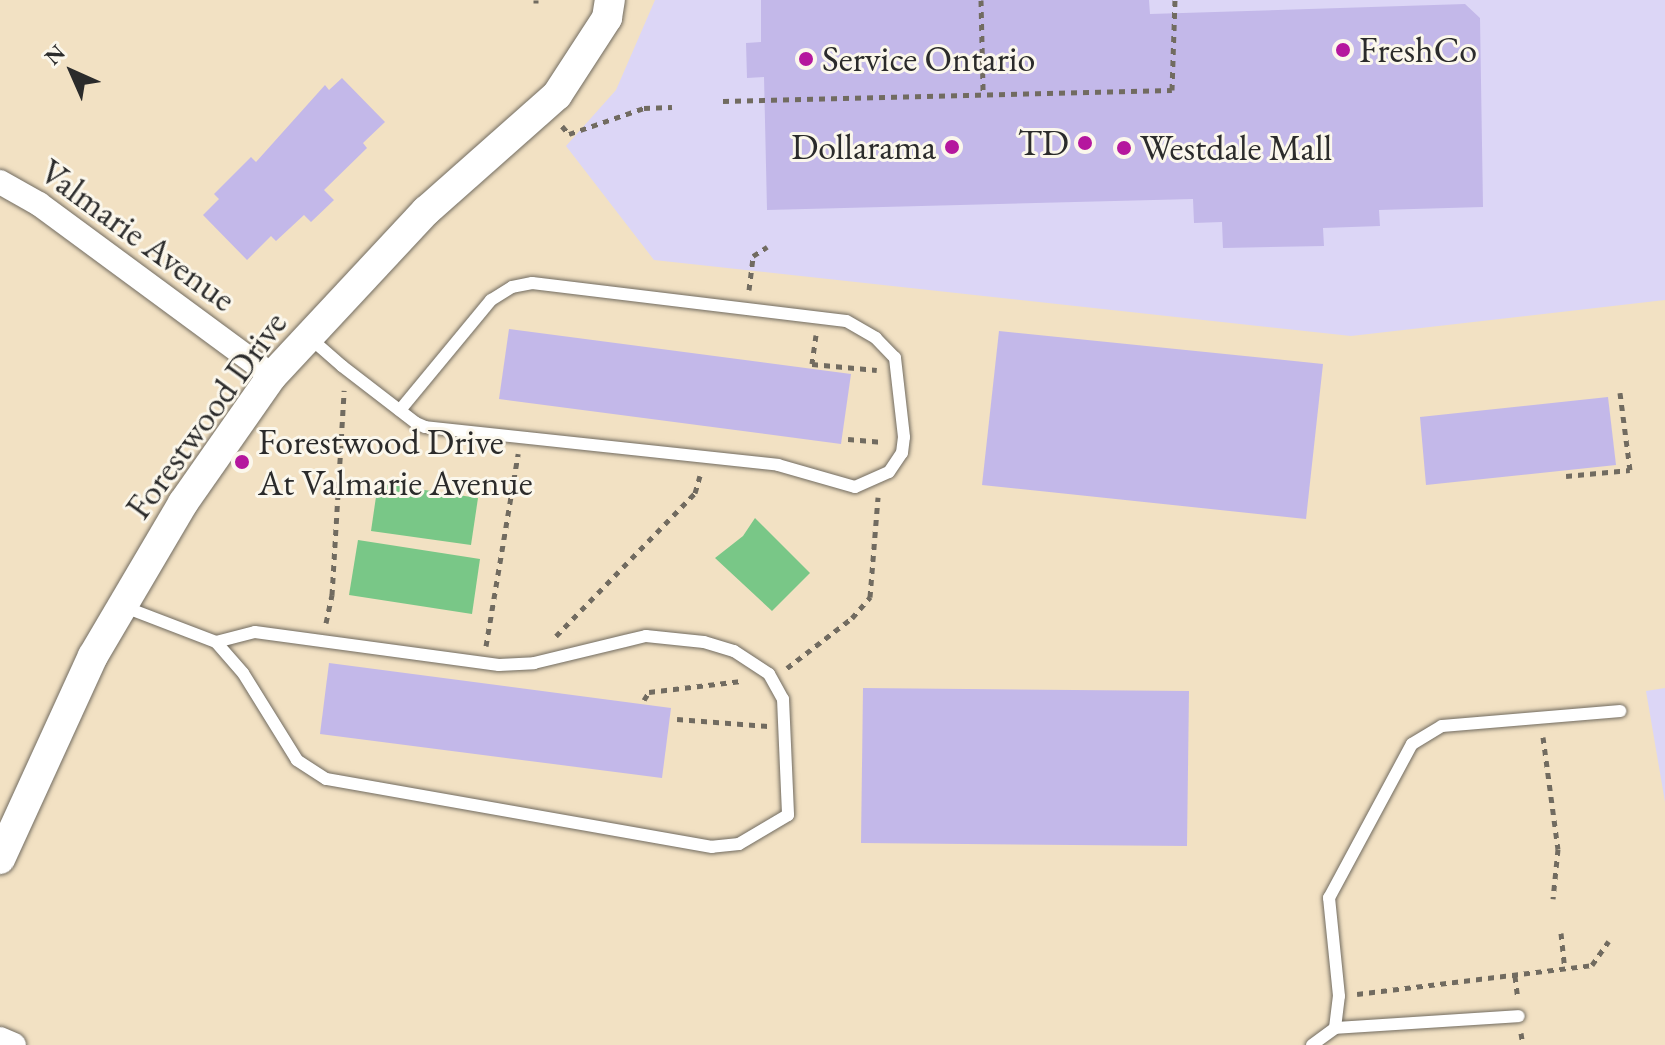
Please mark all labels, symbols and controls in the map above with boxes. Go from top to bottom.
place label: FreshCo [1359,28,1477,72]
north arrow [32,32,112,112]
place label: Service Ontario [822,37,1035,81]
text: N [38,38,71,71]
marker: FreshCo [1334,41,1352,59]
marker: Service Ontario [797,50,815,68]
place label: TD [1018,121,1069,165]
place label: Dollarama [791,125,936,169]
place label: Westdale Mall [1140,126,1332,170]
marker: TD [1076,134,1094,152]
marker: Dollarama [943,138,961,156]
marker: Westdale Mall [1115,139,1133,157]
street label: Valmarie Avenue [32,150,244,320]
street label: Forestwood Drive [116,303,296,527]
place label: Forestwood Drive At Valmarie Avenue [258,419,533,504]
marker: Forestwood Drive At Valmarie Avenue [233,453,251,471]

